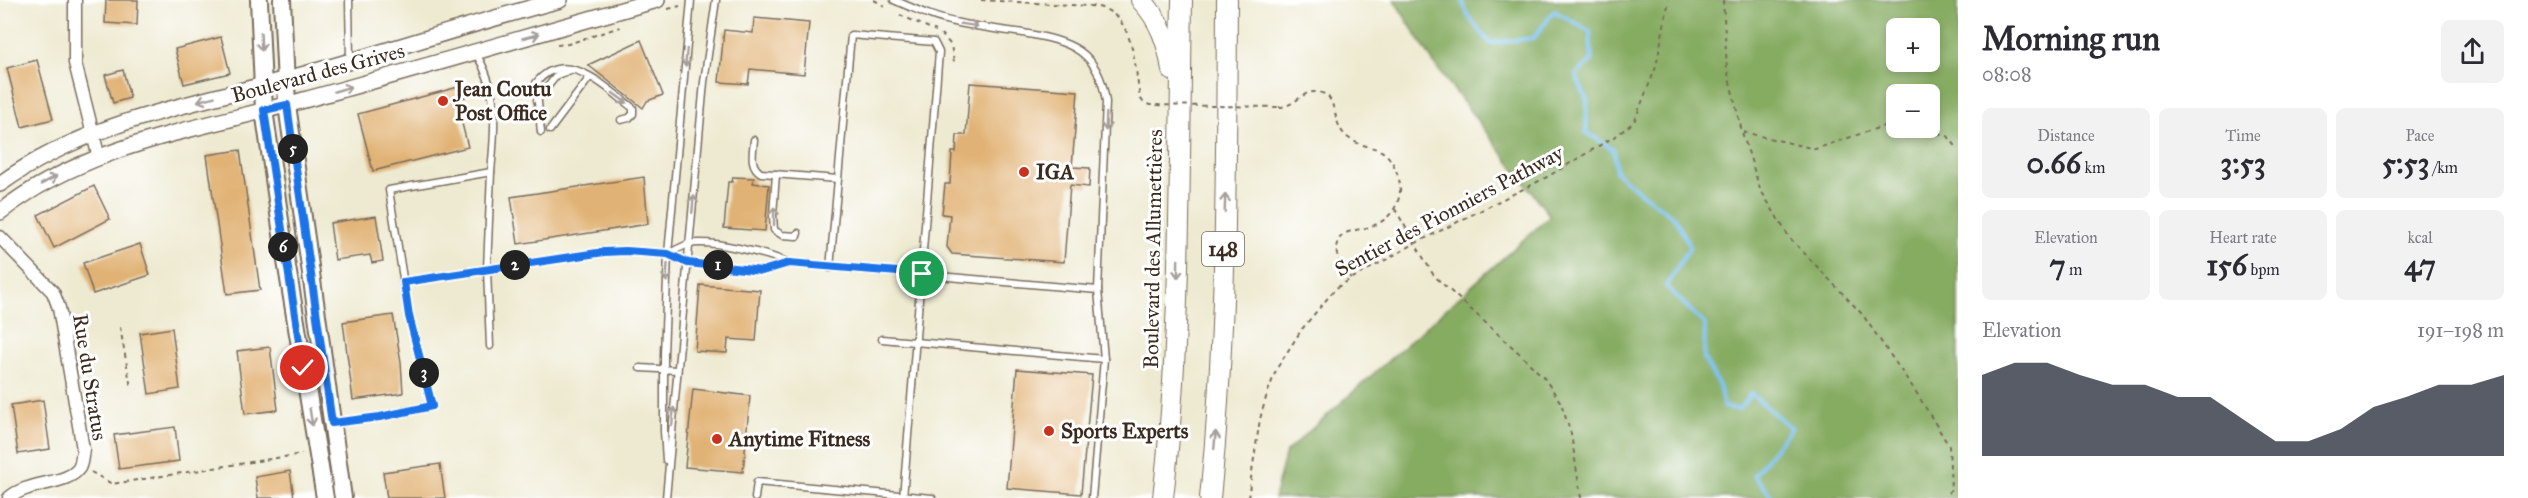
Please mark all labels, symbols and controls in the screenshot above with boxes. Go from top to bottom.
map controls [1886,18,1940,138]
button: + [1886,18,1940,72]
one-way arrow [959,19,978,30]
text: Morning run [1982,19,2160,59]
button: share [2441,20,2504,83]
one-way arrow [521,30,540,41]
one-way arrow [256,32,267,52]
street label: Boulevard des Grives [229,37,407,109]
one-way arrow [680,48,691,68]
text: 08:08 [1982,62,2032,86]
place label: Jean Coutu Post Office [452,76,552,126]
one-way arrow [333,83,352,94]
button: − [1886,84,1940,138]
one-way arrow [611,92,627,104]
one-way arrow [196,94,215,105]
marker: Jean Coutu Post Office [436,94,450,108]
one-way arrow [1100,112,1111,132]
text: Distance [2037,126,2095,145]
text: Time [2225,126,2261,145]
text: Pace [2405,126,2435,145]
street label: Boulevard des Allumettières [1138,129,1168,369]
pin: 5 [278,134,308,164]
text: 5 [289,139,297,158]
street label: Sentier des Pionniers Pathway [1330,139,1569,282]
text: 0.66 [2027,145,2081,181]
text: 3:53 [2220,145,2266,181]
text: 5:53 [2382,145,2429,181]
text: km [2081,158,2105,177]
text: /km [2429,158,2458,177]
place label: IGA [1036,159,1075,185]
marker: IGA [1017,165,1031,179]
one-way arrow [39,174,57,185]
one-way arrow [1219,193,1230,213]
one-way arrow [688,195,699,215]
one-way arrow [768,207,780,227]
text: Elevation [2034,228,2098,247]
text: Heart rate [2209,228,2277,247]
text: kcal [2407,228,2433,247]
pin: 6 [268,232,298,262]
road number: 148 [1202,232,1244,266]
text: 6 [279,237,287,256]
text: 7 [2050,247,2066,283]
text: 156 [2206,247,2247,283]
text: 47 [2404,247,2436,283]
pin [896,248,947,299]
pin: 2 [500,250,530,280]
pin: 1 [703,250,733,280]
text: 2 [511,255,519,274]
text: 1 [715,255,721,274]
icon: arrive [905,257,938,290]
one-way arrow [1173,258,1184,278]
text: m [2066,260,2082,279]
text: bpm [2247,260,2280,279]
one-way arrow [661,263,672,283]
street label: Rue du Stratus [67,312,113,442]
text: Elevation [1982,318,2061,342]
text: 191–198 m [2417,318,2504,342]
pin [277,342,328,393]
icon: check [286,351,319,384]
pin: 3 [409,358,439,388]
text: 3 [421,363,427,382]
one-way arrow [306,406,317,426]
one-way arrow [668,407,679,427]
place label: Sports Experts [1061,418,1189,444]
marker: Sports Experts [1042,424,1056,438]
place label: Anytime Fitness [727,426,871,452]
one-way arrow [1210,430,1221,450]
marker: Anytime Fitness [710,432,724,446]

